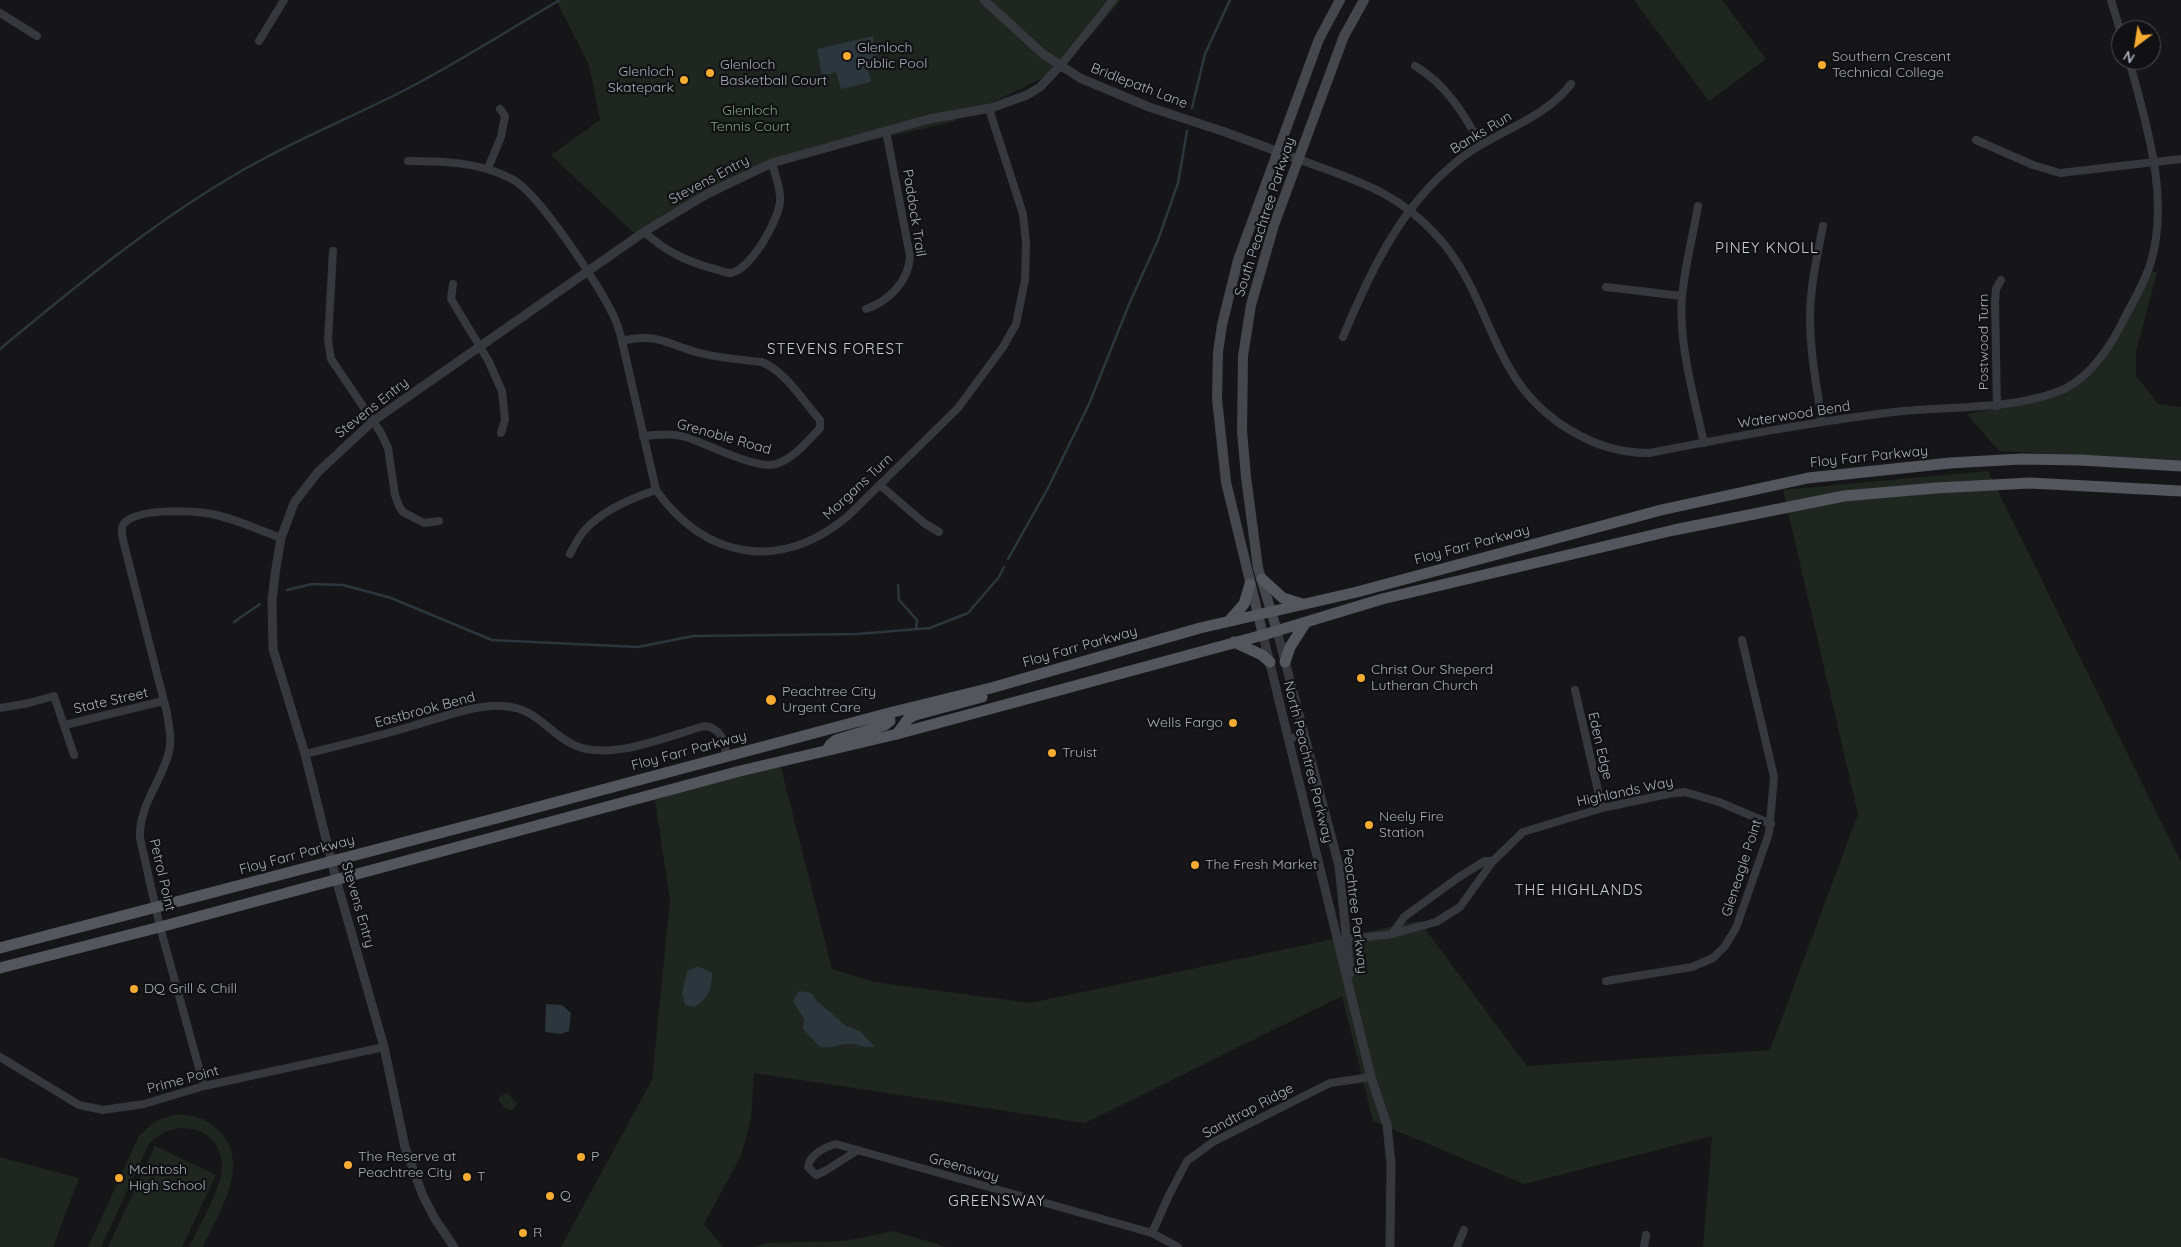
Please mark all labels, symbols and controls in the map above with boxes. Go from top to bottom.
north arrow [2111,20,2161,70]
place label: Glenloch Public Pool [857,40,927,72]
text: N [2120,47,2138,67]
place label: Southern Crescent Technical College [1832,49,1951,82]
marker: Glenloch Public Pool [841,50,853,62]
place label: Glenloch Basketball Court [720,57,827,90]
marker: Southern Crescent Technical College [1816,59,1828,71]
street label: Bridlepath Lane [1088,60,1190,112]
place label: Glenloch Skatepark [608,64,674,96]
marker: Glenloch Basketball Court [704,67,716,79]
marker: Glenloch Skatepark [678,74,690,86]
park label: Glenloch Tennis Court [710,103,790,136]
street label: Banks Run [1447,108,1515,158]
street label: South Peachtree Parkway [1231,135,1299,299]
street label: Stevens Entry [666,152,752,208]
street label: Paddock Trail [899,168,929,258]
district label: PINEY KNOLL [1714,239,1820,257]
street label: Postwood Turn [1976,294,1992,390]
district label: STEVENS FOREST [765,340,907,358]
street label: Stevens Entry [332,374,412,442]
street label: Waterwood Bend [1736,398,1852,432]
street label: Grenoble Road [675,416,773,458]
street label: Floy Farr Parkway [1809,442,1929,472]
street label: Morgans Turn [820,450,896,524]
street label: Floy Farr Parkway [1413,522,1531,568]
street label: Floy Farr Parkway [1021,623,1139,671]
place label: Christ Our Sheperd Lutheran Church [1371,662,1493,694]
marker: Christ Our Sheperd Lutheran Church [1355,672,1367,684]
street label: North Peachtree Parkway [1280,679,1336,845]
street label: State Street [72,684,150,718]
place label: Peachtree City Urgent Care [782,684,876,716]
street label: Eastbrook Bend [373,689,477,731]
marker: Peachtree City Urgent Care [764,693,778,707]
street label: Eden Edge [1584,711,1616,781]
place label: Wells Fargo [1147,715,1223,731]
marker: Wells Fargo [1227,717,1239,729]
street label: Floy Farr Parkway [630,728,748,774]
place label: Truist [1062,745,1097,761]
marker: Truist [1046,747,1058,759]
street label: Highlands Way [1575,774,1675,810]
place label: Neely Fire Station [1379,809,1444,842]
street label: Gleneagle Point [1718,817,1766,919]
marker: Neely Fire Station [1363,819,1375,831]
street label: Floy Farr Parkway [238,832,356,878]
street label: Petrol Point [145,837,179,913]
street label: Peachtree Parkway [1339,847,1371,975]
place label: The Fresh Market [1205,857,1318,873]
marker: The Fresh Market [1189,859,1201,871]
street label: Stevens Entry [338,860,378,950]
district label: THE HIGHLANDS [1513,881,1645,899]
place label: DQ Grill & Chill [144,981,237,997]
marker: DQ Grill & Chill [128,983,140,995]
street label: Prime Point [145,1062,221,1098]
street label: Sandtrap Ridge [1200,1080,1296,1142]
place label: The Reserve at Peachtree City [358,1149,456,1182]
place label: P [591,1149,599,1165]
street label: Greensway [927,1150,1001,1186]
marker: P [575,1151,587,1163]
marker: The Reserve at Peachtree City [342,1159,354,1171]
place label: McIntosh High School [129,1162,206,1194]
place label: T [477,1169,485,1185]
marker: T [461,1171,473,1183]
marker: McIntosh High School [113,1172,125,1184]
place label: Q [560,1188,571,1204]
marker: Q [544,1190,556,1202]
district label: GREENSWAY [947,1192,1047,1210]
place label: R [533,1225,542,1241]
marker: R [517,1227,529,1239]

